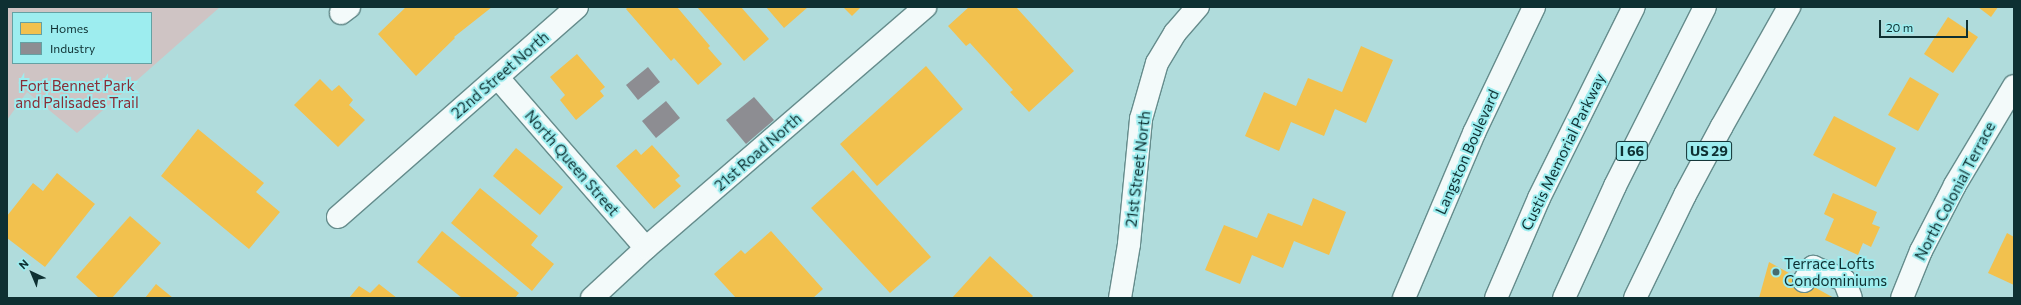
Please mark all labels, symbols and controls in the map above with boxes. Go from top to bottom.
legend [12,12,152,64]
scale bar [1881,12,1970,38]
text: 20 m [1886,20,1913,34]
text: Homes [50,21,88,35]
street label: 22nd Street North [448,28,552,122]
text: Industry [50,41,95,55]
street label: Custis Memorial Parkway [1517,71,1609,233]
park label: Fort Bennet Park and Palisades Trail [15,76,139,111]
street label: Langston Boulevard [1431,87,1503,217]
street label: North Queen Street [521,106,623,220]
street label: 21st Road North [711,109,805,195]
street label: 21st Street North [1122,110,1154,228]
street label: North Colonial Terrace [1911,119,1999,263]
road number: I 66 [1615,139,1649,163]
road number: US 29 [1686,139,1732,163]
north arrow [12,253,52,293]
place label: Terrace Lofts Condominiums [1784,254,1887,289]
text: N [16,256,31,272]
marker: Terrace Lofts Condominiums [1771,267,1781,277]

